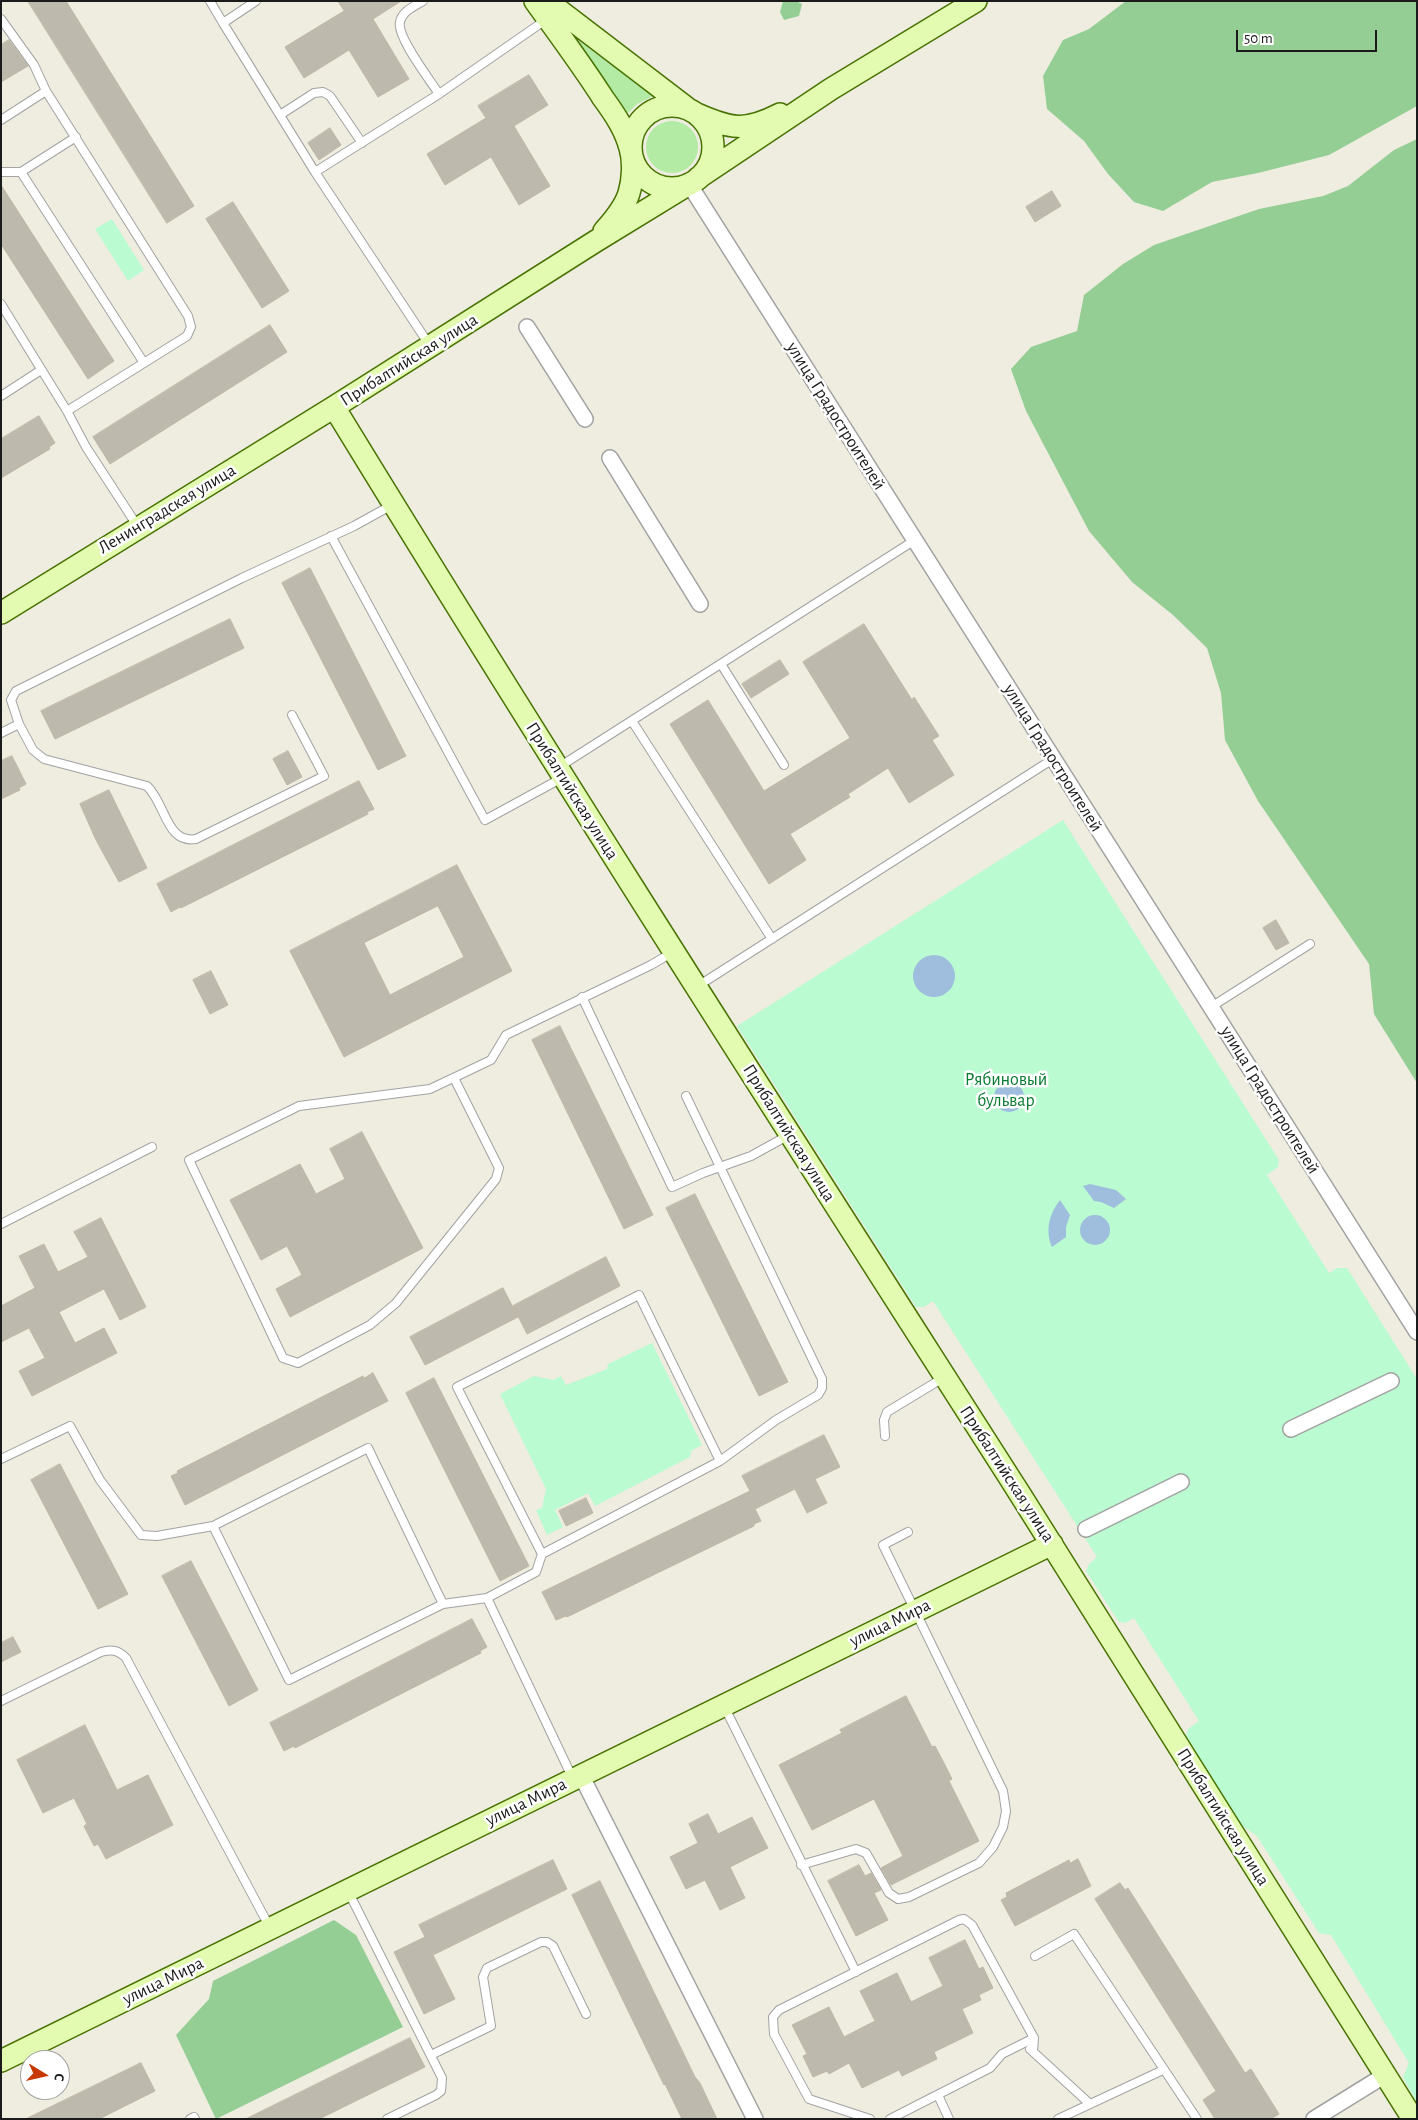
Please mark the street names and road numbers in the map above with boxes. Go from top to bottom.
street label: Прибалтийская улица [336,309,482,411]
street label: улица Градостроителей [782,338,890,494]
street label: Ленинградская улица [94,459,240,559]
street label: улица Градостроителей [999,680,1107,836]
street label: Прибалтийская улица [521,718,623,864]
street label: улица Градостроителей [1216,1022,1324,1178]
street label: Прибалтийская улица [738,1060,840,1206]
street label: Прибалтийская улица [955,1402,1059,1546]
street label: улица Мира [846,1594,934,1652]
street label: Прибалтийская улица [1172,1744,1274,1890]
street label: улица Мира [482,1773,570,1831]
street label: улица Мира [119,1952,207,2010]

